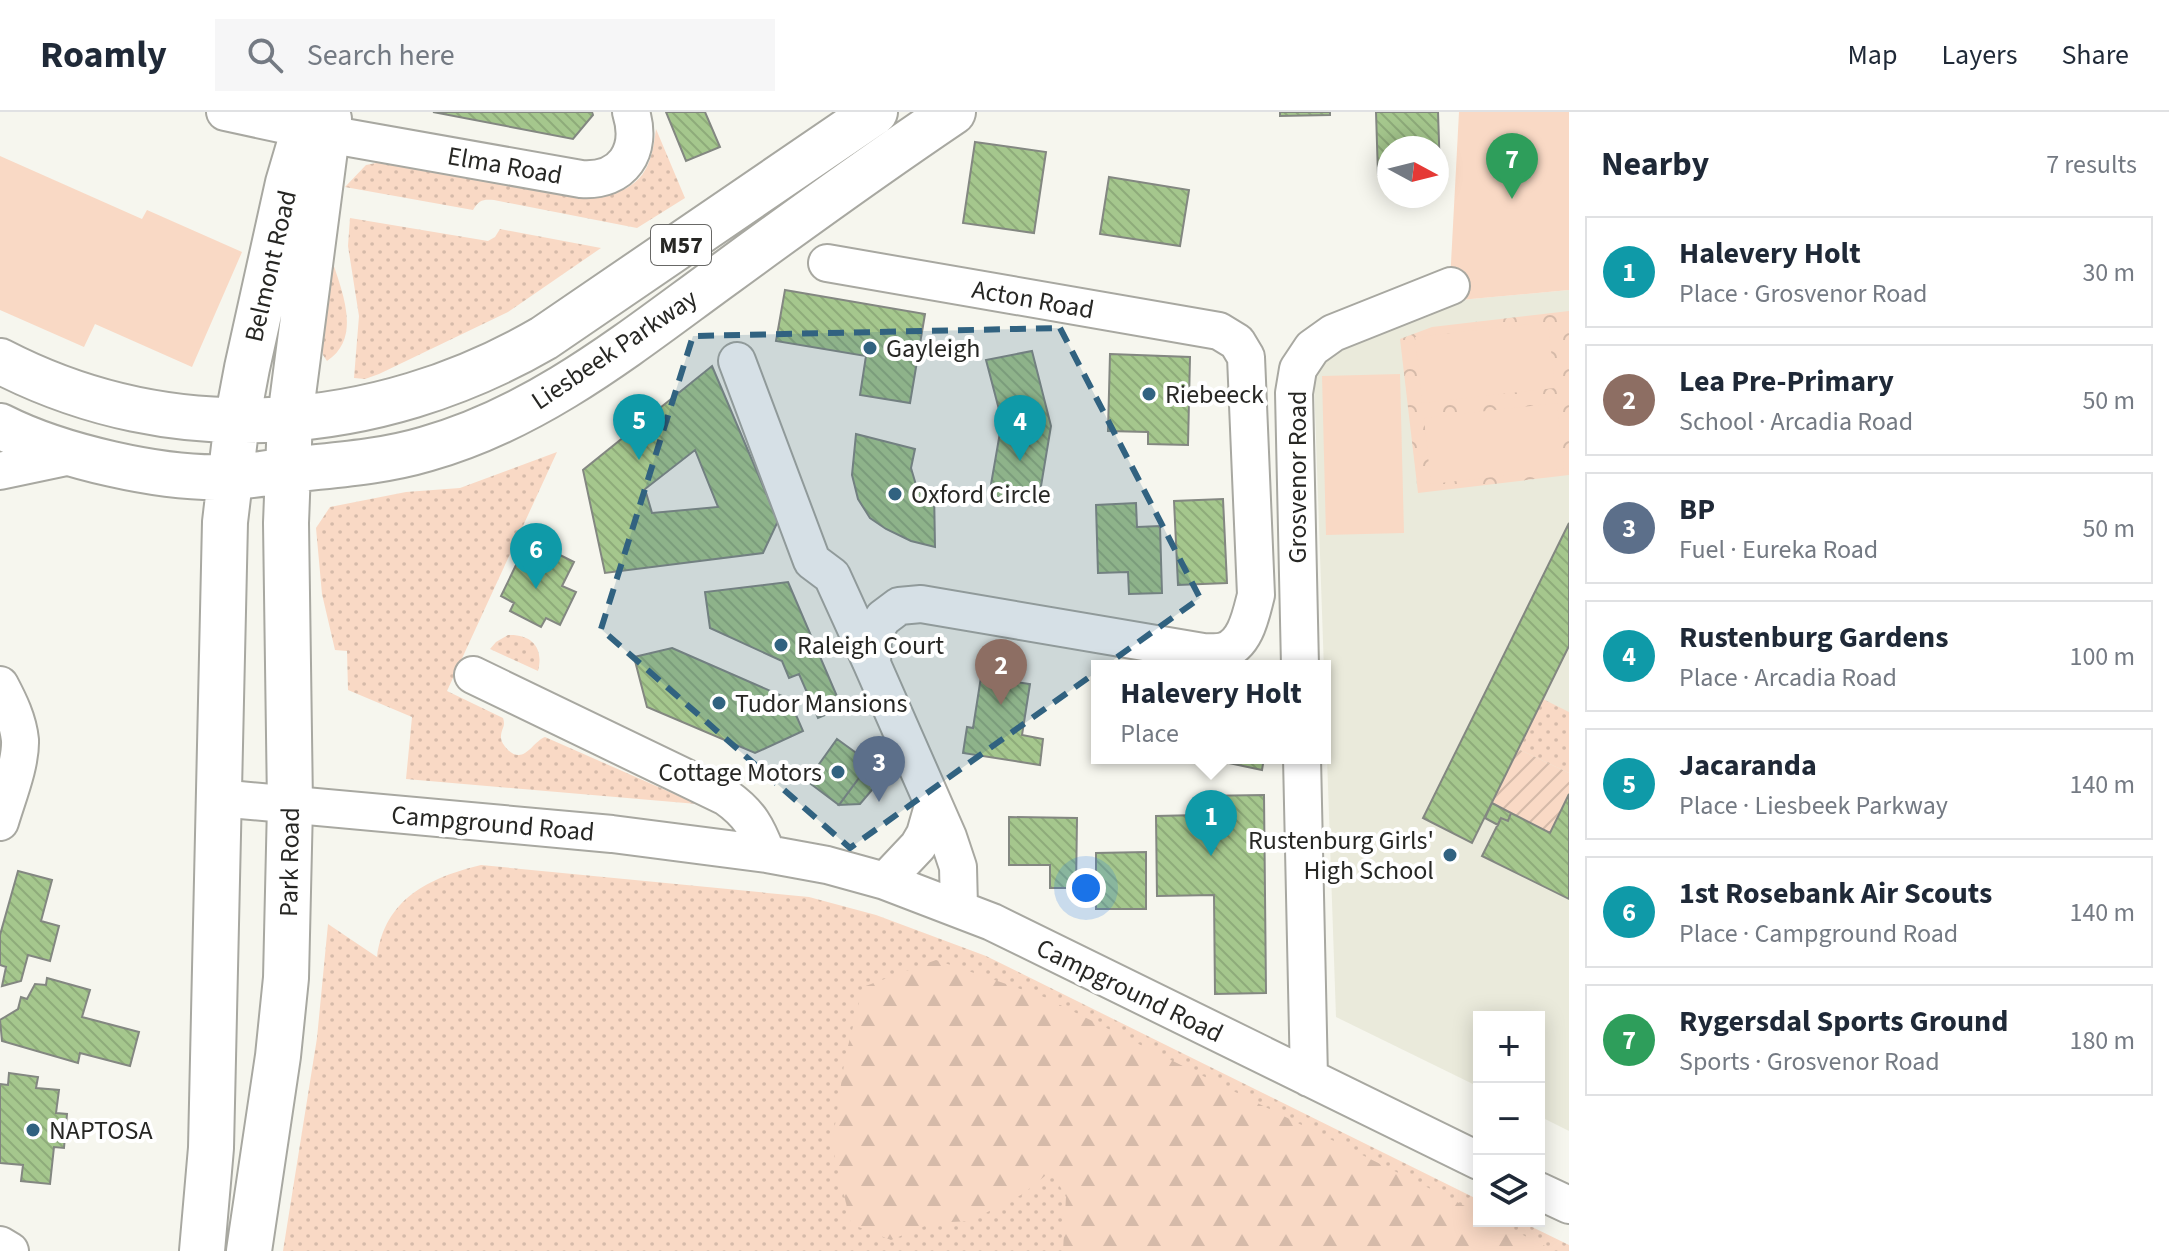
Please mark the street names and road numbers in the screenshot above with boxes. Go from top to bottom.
street label: Elma Road [445,137,565,194]
street label: Belmont Road [235,187,306,346]
road number: M57 [651,225,711,265]
street label: Acton Road [969,271,1097,328]
street label: Liesbeek Parkway [524,280,705,419]
street label: Grosvenor Road [1279,390,1316,564]
street label: Campground Road [390,796,596,851]
street label: Park Road [270,807,309,917]
street label: Campground Road [1030,929,1229,1052]

